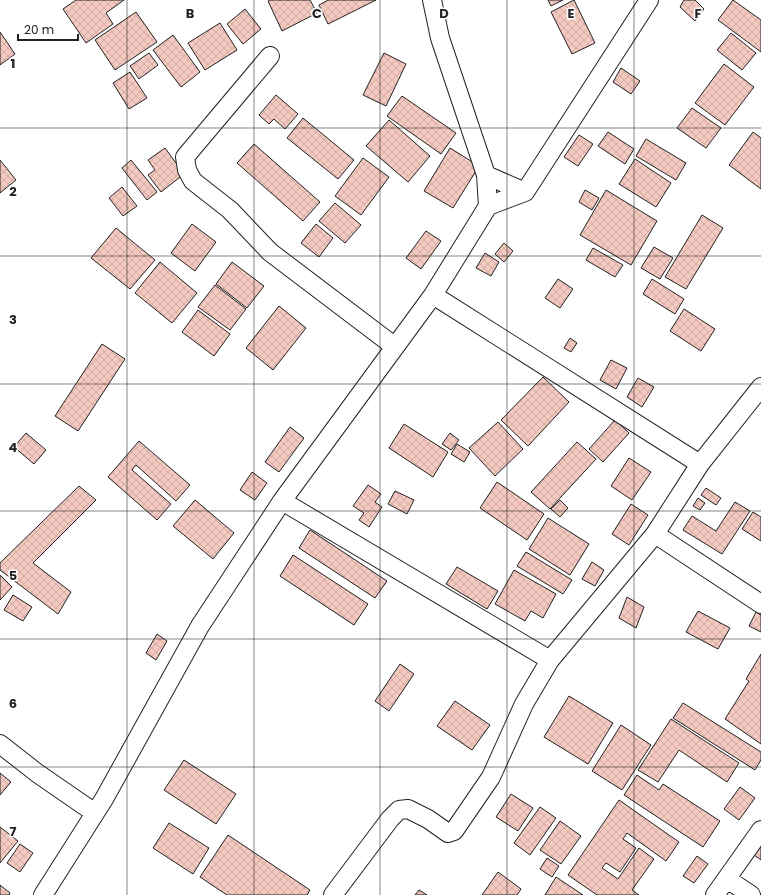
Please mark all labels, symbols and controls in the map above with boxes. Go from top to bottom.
text: B [186,4,195,23]
text: C [312,4,322,23]
text: D [439,4,449,23]
text: E [567,4,575,23]
text: F [694,4,702,23]
scale bar [18,16,78,42]
text: 20 m [24,21,54,38]
text: 1 [11,54,15,73]
text: 2 [9,182,17,201]
text: 3 [9,310,17,329]
text: 4 [9,438,18,457]
text: 5 [9,566,17,585]
text: 6 [9,694,17,713]
text: 7 [10,822,17,841]

